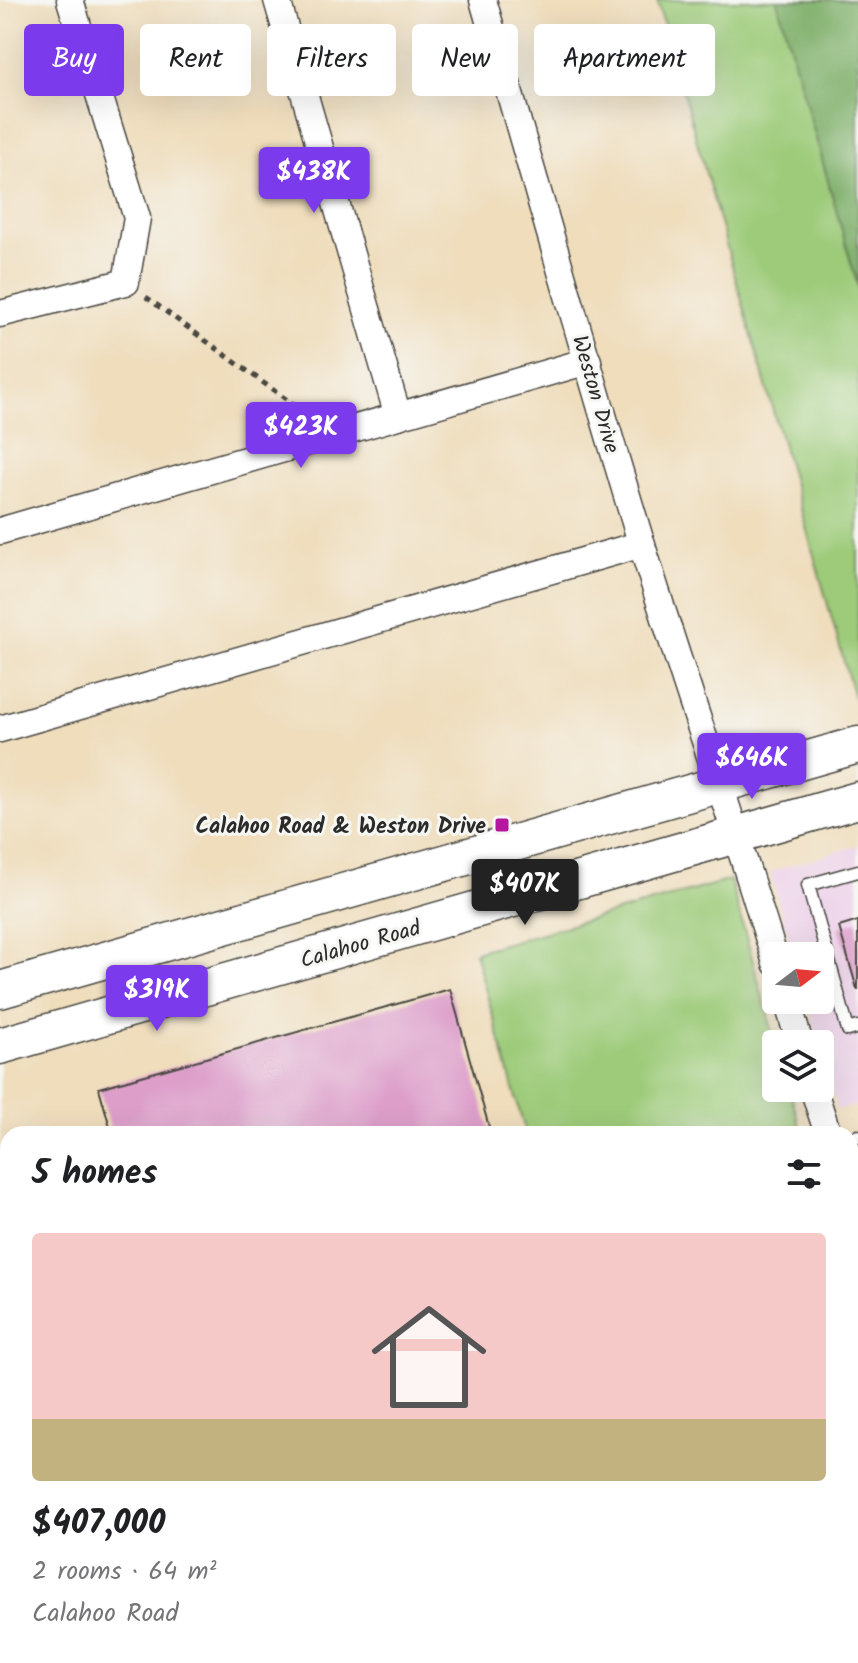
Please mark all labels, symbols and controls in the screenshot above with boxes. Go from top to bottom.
chip: Buy [24,24,124,96]
chip: Rent [140,24,251,96]
chip: Filters [267,24,396,96]
chip: New [412,24,518,96]
chip: Apartment [534,24,715,96]
pin: $438K [258,147,370,215]
text: $438K [277,152,351,194]
street label: Weston Drive [561,332,628,458]
pin: $423K [245,402,357,470]
text: $423K [264,407,338,449]
pin: $646K [696,733,808,801]
text: $646K [715,738,789,780]
place label: Calahoo Road & Weston Drive [195,810,486,845]
marker: Calahoo Road & Weston Drive [493,816,511,834]
pin: $407K [469,859,581,927]
text: $407K [490,864,560,906]
street label: Calahoo Road [296,911,426,979]
north arrow [762,942,834,1014]
map controls [762,942,834,1102]
pin: $319K [101,965,213,1033]
text: $319K [124,970,190,1012]
button: layers [762,1030,834,1102]
text: 5 homes [32,1147,157,1201]
icon: filters [782,1152,826,1196]
icon: home [357,1285,501,1429]
text: $407,000 [32,1497,165,1551]
text: 2 rooms · 64 m² [32,1551,216,1593]
text: Calahoo Road [32,1593,178,1635]

